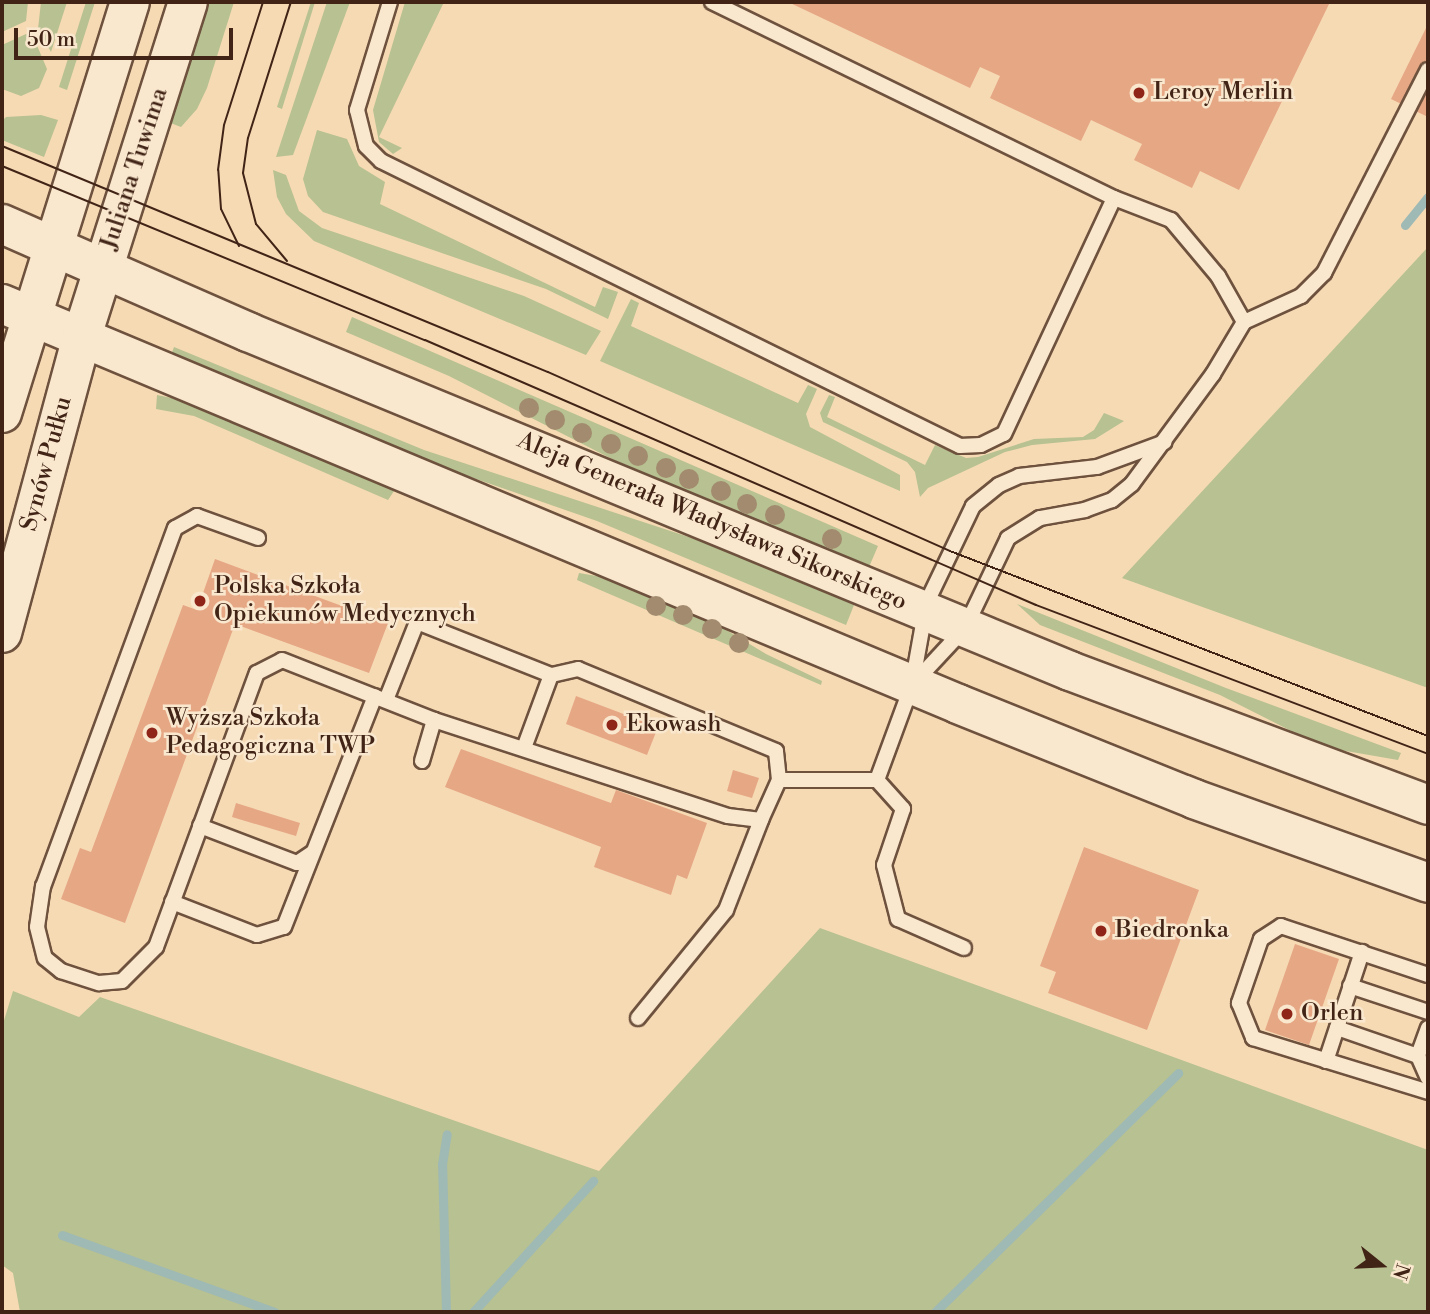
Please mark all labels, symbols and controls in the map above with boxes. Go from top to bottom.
scale bar [18,14,236,58]
text: 50 m [27,27,75,53]
place label: Leroy Merlin [1153,79,1293,107]
street label: Juliana Tuwima [95,84,175,254]
marker: Leroy Merlin [1131,85,1147,101]
street label: Synów Pułku [15,394,79,534]
street label: Aleja Generała Władysława Sikorskiego [513,427,911,617]
place label: Polska Szkoła Opiekunów Medycznych [214,573,476,629]
marker: Polska Szkoła Opiekunów Medycznych [192,593,208,609]
place label: Wyższa Szkoła Pedagogiczna TWP [166,705,375,761]
place label: Ekowash [626,711,722,739]
marker: Ekowash [604,717,620,733]
marker: Wyższa Szkoła Pedagogiczna TWP [144,725,160,741]
place label: Biedronka [1115,917,1229,945]
marker: Biedronka [1093,923,1109,939]
place label: Orlen [1301,1000,1363,1028]
marker: Orlen [1279,1006,1295,1022]
north arrow [1346,1230,1416,1300]
text: N [1387,1261,1415,1282]

